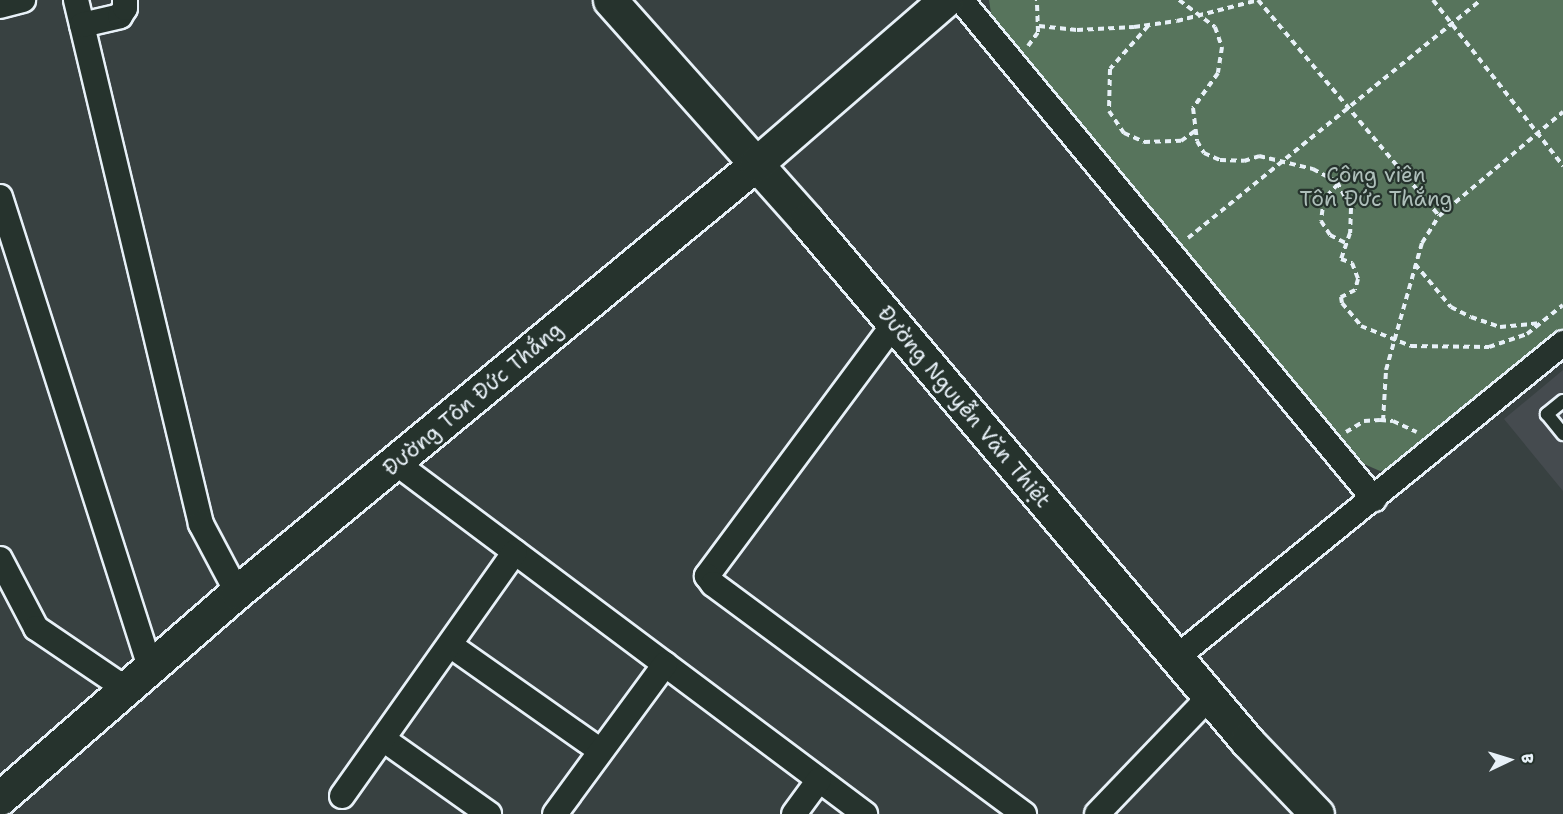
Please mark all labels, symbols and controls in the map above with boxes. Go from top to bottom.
park label: Công viên Tôn Đức Thắng [1300,162,1452,212]
street label: Đường Nguyễn Văn Thiệt [872,301,1056,513]
street label: Đường Tôn Đức Thắng [378,317,568,481]
north arrow [1479,730,1539,790]
text: B [1517,753,1538,764]

